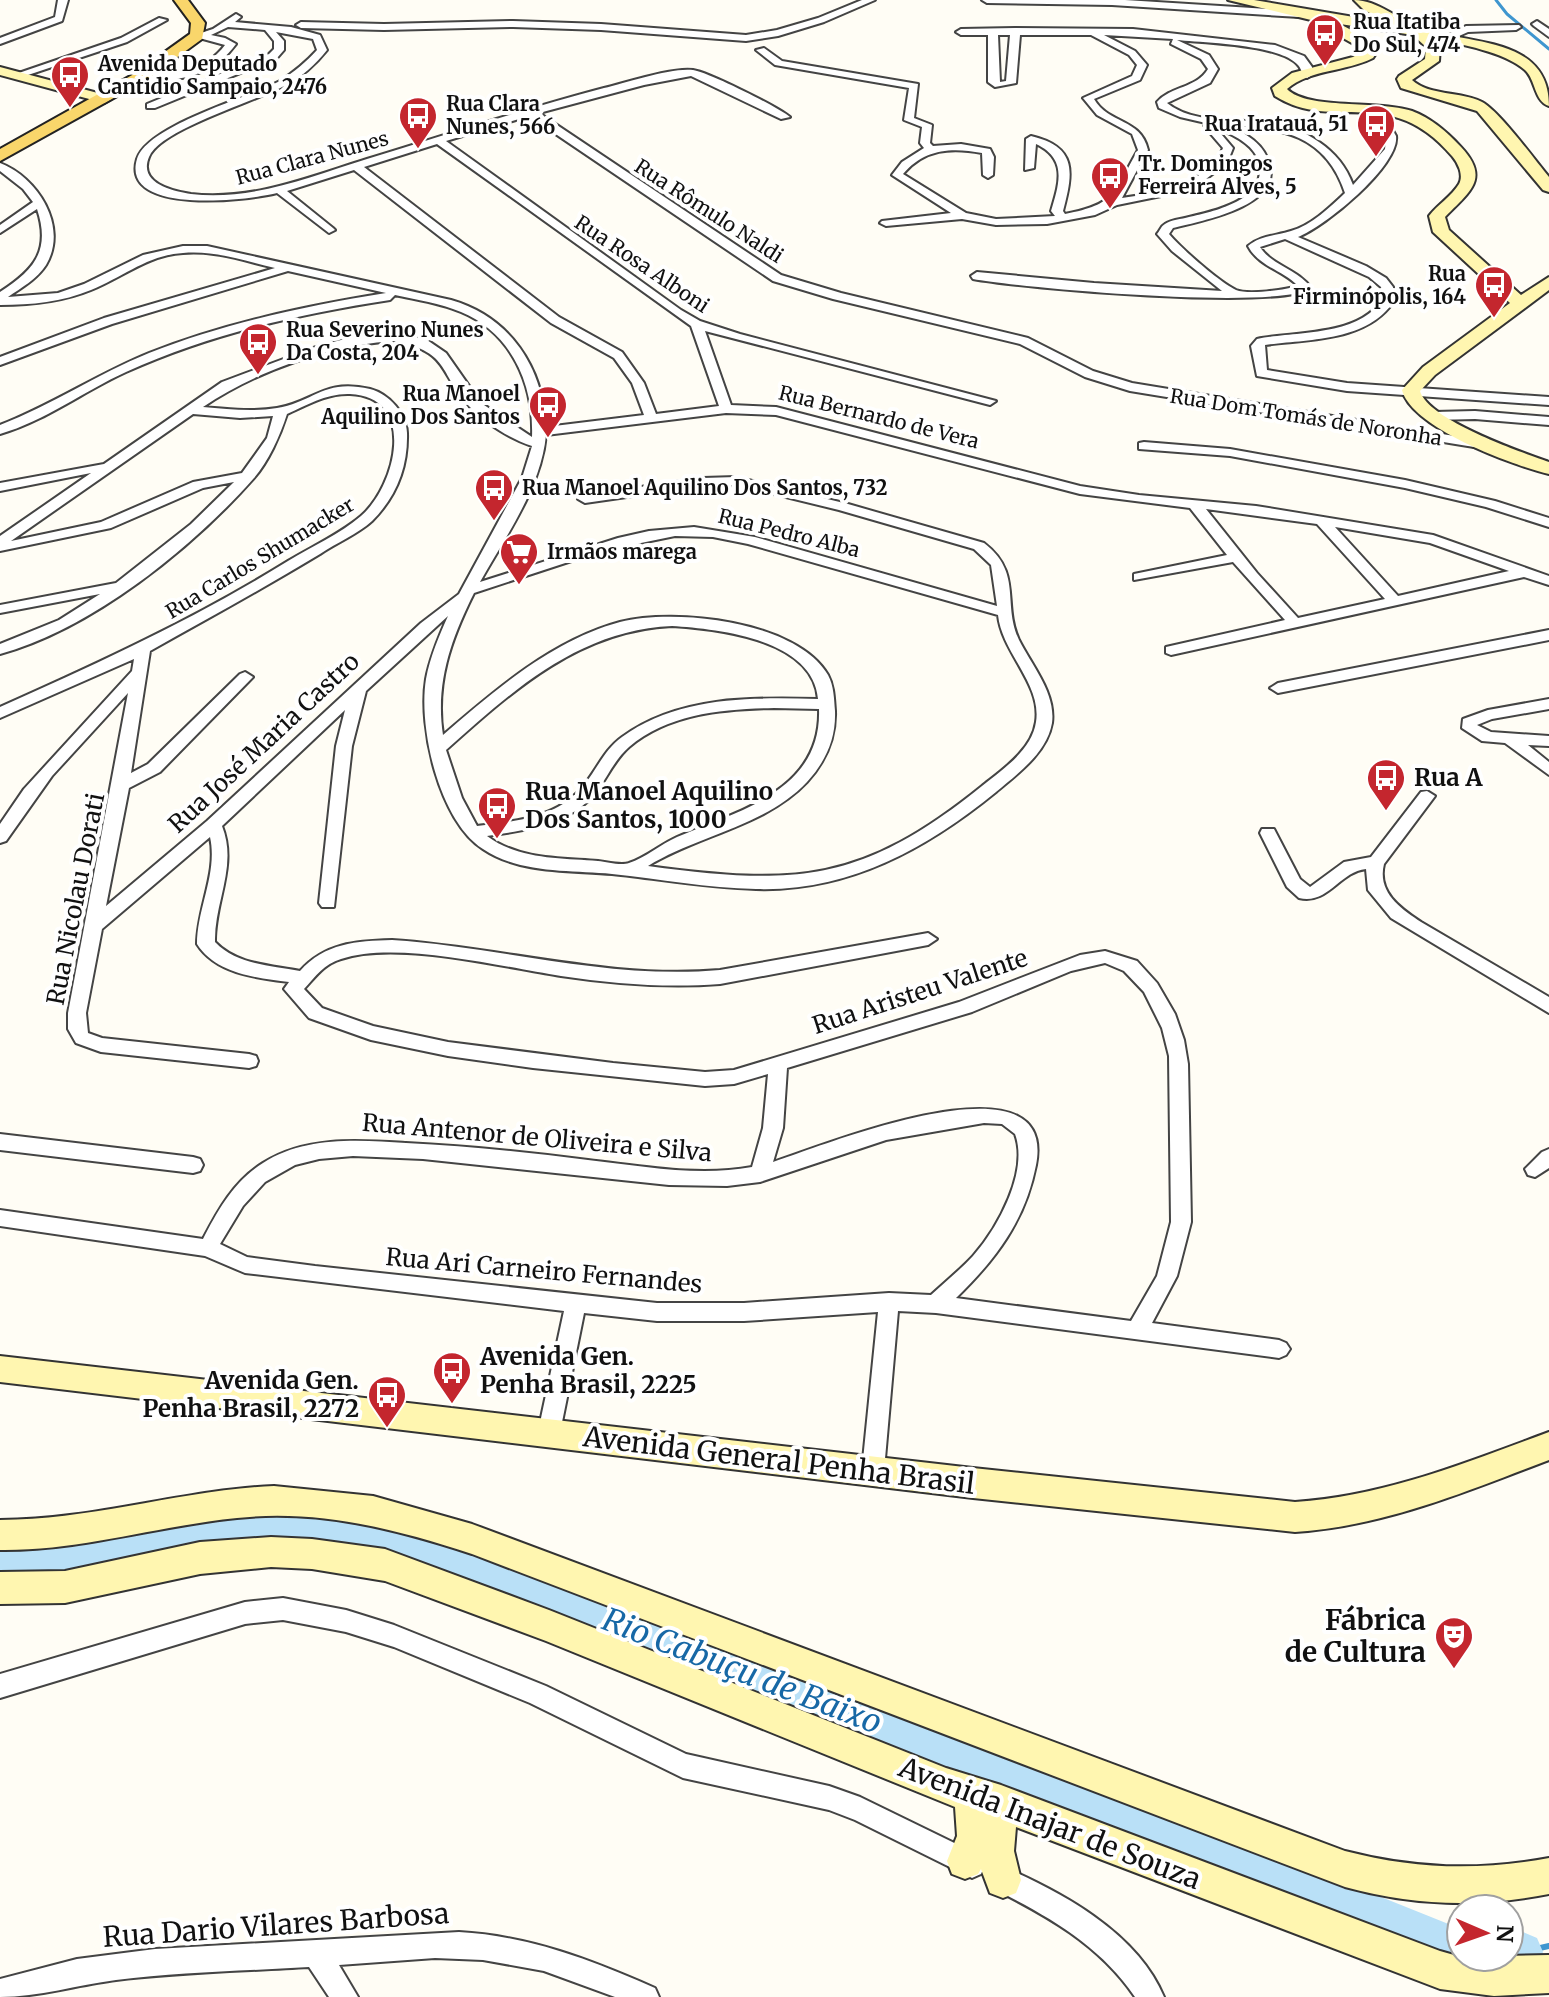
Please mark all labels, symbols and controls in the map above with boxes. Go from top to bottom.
place label: Rua Itatiba Do Sul, 474 [1353,9,1461,58]
bus stop icon: Rua Itatiba Do Sul, 474 [1304,12,1346,67]
place label: Avenida Deputado Cantidio Sampaio, 2476 [97,51,327,100]
bus stop icon: Avenida Deputado Cantidio Sampaio, 2476 [49,54,91,109]
place label: Rua Clara Nunes, 566 [446,91,555,140]
bus stop icon: Rua Clara Nunes, 566 [397,95,439,150]
bus stop icon: Rua Iratauá, 51 [1355,103,1397,158]
place label: Rua Iratauá, 51 [1204,111,1348,137]
street label: Rua Clara Nunes [233,125,391,190]
place label: Tr. Domingos Ferreira Alves, 5 [1138,151,1297,200]
street label: Rua Rômulo Naldi [630,153,788,268]
bus stop icon: Tr. Domingos Ferreira Alves, 5 [1089,155,1131,210]
street label: Rua Rosa Alboni [570,209,714,318]
place label: Rua Firminópolis, 164 [1293,261,1466,310]
bus stop icon: Rua Firminópolis, 164 [1473,264,1515,319]
place label: Rua Severino Nunes Da Costa, 204 [286,317,484,366]
bus stop icon: Rua Severino Nunes Da Costa, 204 [237,321,279,376]
street label: Rua Bernardo de Vera [776,380,982,454]
place label: Rua Manoel Aquilino Dos Santos [320,381,520,429]
street label: Rua Dom Tomás de Noronha [1168,383,1444,450]
bus stop icon: Rua Manoel Aquilino Dos Santos [527,384,569,439]
bus stop icon: Rua Manoel Aquilino Dos Santos, 732 [473,467,515,522]
place label: Rua Manoel Aquilino Dos Santos, 732 [522,475,888,501]
street label: Rua Carlos Shumacker [161,491,359,624]
street label: Rua Pedro Alba [716,503,863,562]
supermarket icon: Irmãos marega [498,531,540,586]
place label: Irmãos marega [547,539,697,564]
street label: Rua José Maria Castro [162,646,366,839]
bus stop icon: Rua A [1365,757,1407,812]
place label: Rua A [1414,762,1483,793]
place label: Rua Manoel Aquilino Dos Santos, 1000 [525,776,773,835]
bus stop icon: Rua Manoel Aquilino Dos Santos, 1000 [476,785,518,840]
street label: Rua Nicolau Dorati [40,790,111,1008]
street label: Rua Aristeu Valente [808,942,1031,1041]
street label: Rua Antenor de Oliveira e Silva [361,1107,713,1168]
street label: Rua Ari Carneiro Fernandes [384,1241,704,1300]
place label: Avenida Gen. Penha Brasil, 2225 [479,1341,696,1400]
bus stop icon: Avenida Gen. Penha Brasil, 2225 [431,1350,473,1405]
place label: Avenida Gen. Penha Brasil, 2272 [142,1365,359,1424]
bus stop icon: Avenida Gen. Penha Brasil, 2272 [366,1374,408,1429]
street label: Avenida General Penha Brasil [580,1418,977,1502]
water label: Rio Cabuçu de Baixo [597,1599,887,1743]
place label: Fábrica de Cultura [1285,1602,1426,1670]
theatre icon: Fábrica de Cultura [1433,1615,1475,1670]
street label: Avenida Inajar de Souza [893,1748,1206,1897]
north arrow [1445,1893,1525,1973]
street label: Rua Dario Vilares Barbosa [102,1895,450,1955]
text: N [1491,1925,1519,1943]

